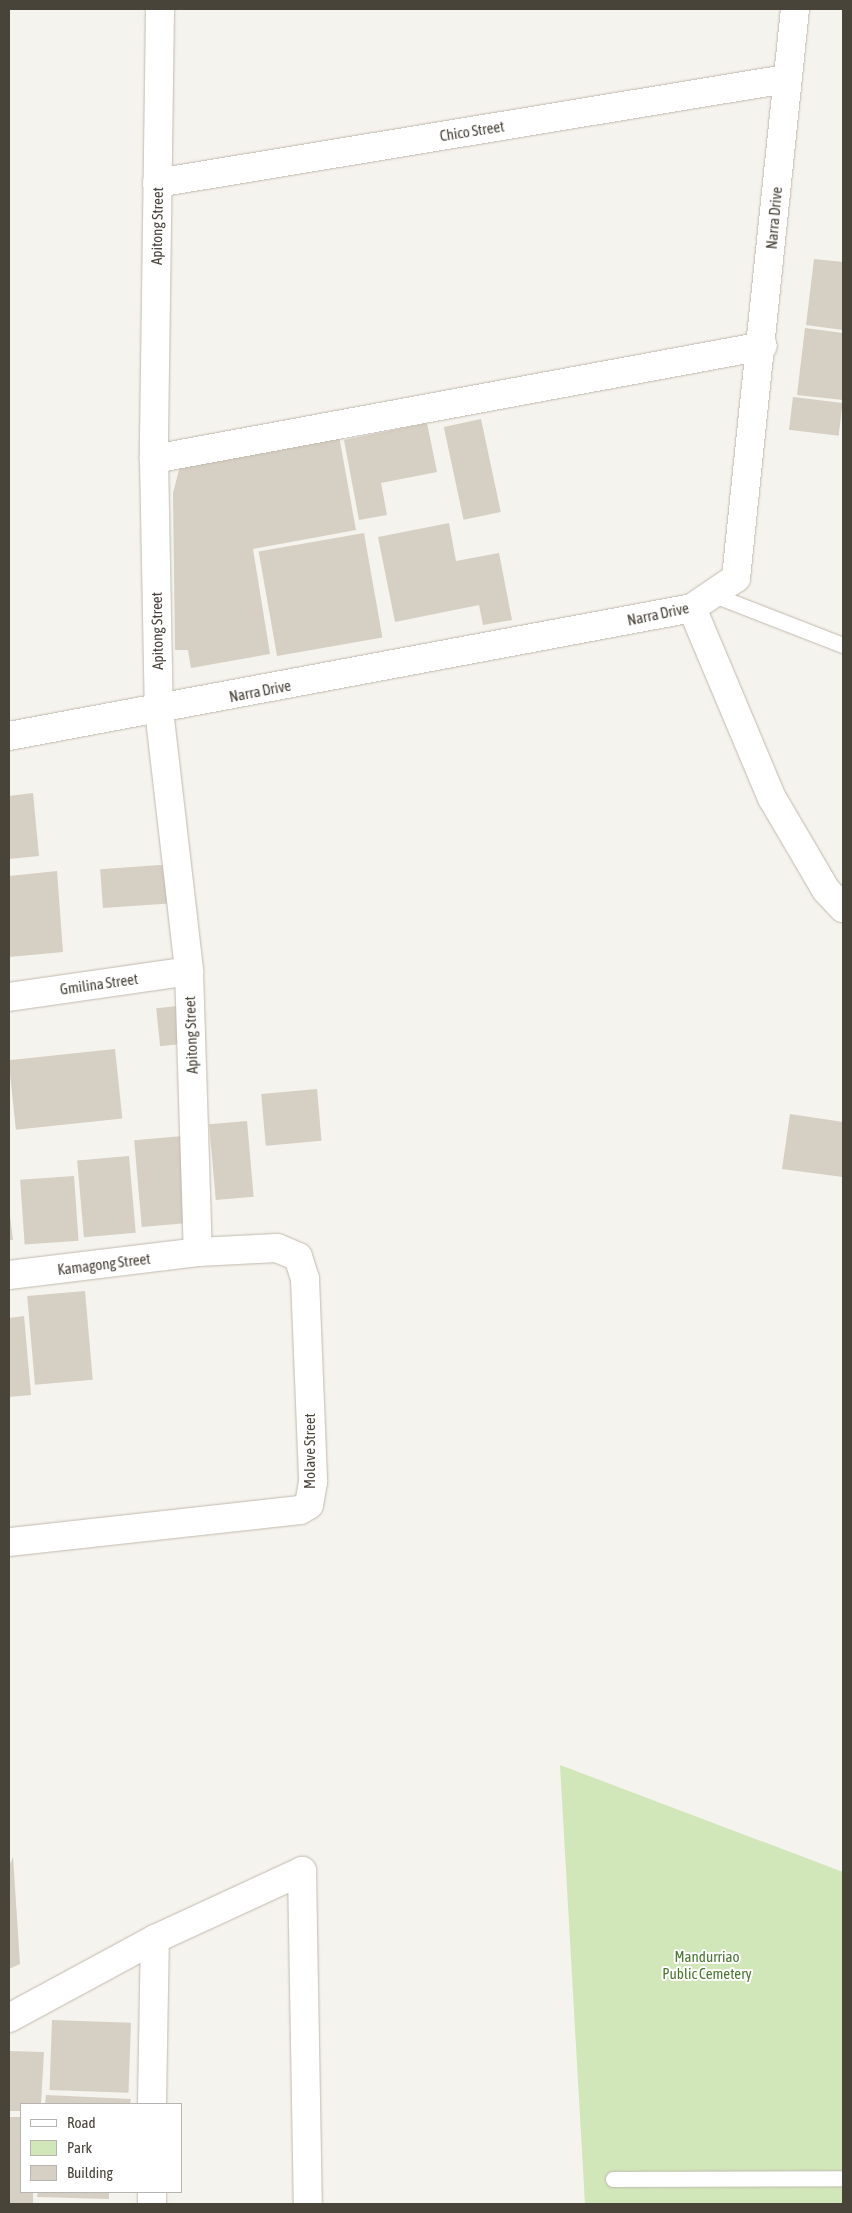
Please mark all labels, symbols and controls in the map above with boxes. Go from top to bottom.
street label: Chico Street [438,117,506,145]
street label: Narra Drive [762,186,786,250]
street label: Apitong Street [147,187,167,265]
street label: Apitong Street [147,592,167,670]
street label: Narra Drive [626,599,690,629]
street label: Narra Drive [228,676,292,706]
street label: Gmilina Street [59,970,139,998]
street label: Apitong Street [181,996,201,1074]
street label: Kamagong Street [56,1249,152,1279]
street label: Molave Street [301,1413,319,1489]
park label: Mandurriao Public Cemetery [662,1947,752,1982]
legend [20,2103,182,2193]
text: Road [67,2114,96,2131]
text: Park [67,2139,92,2156]
text: Building [67,2164,113,2181]

